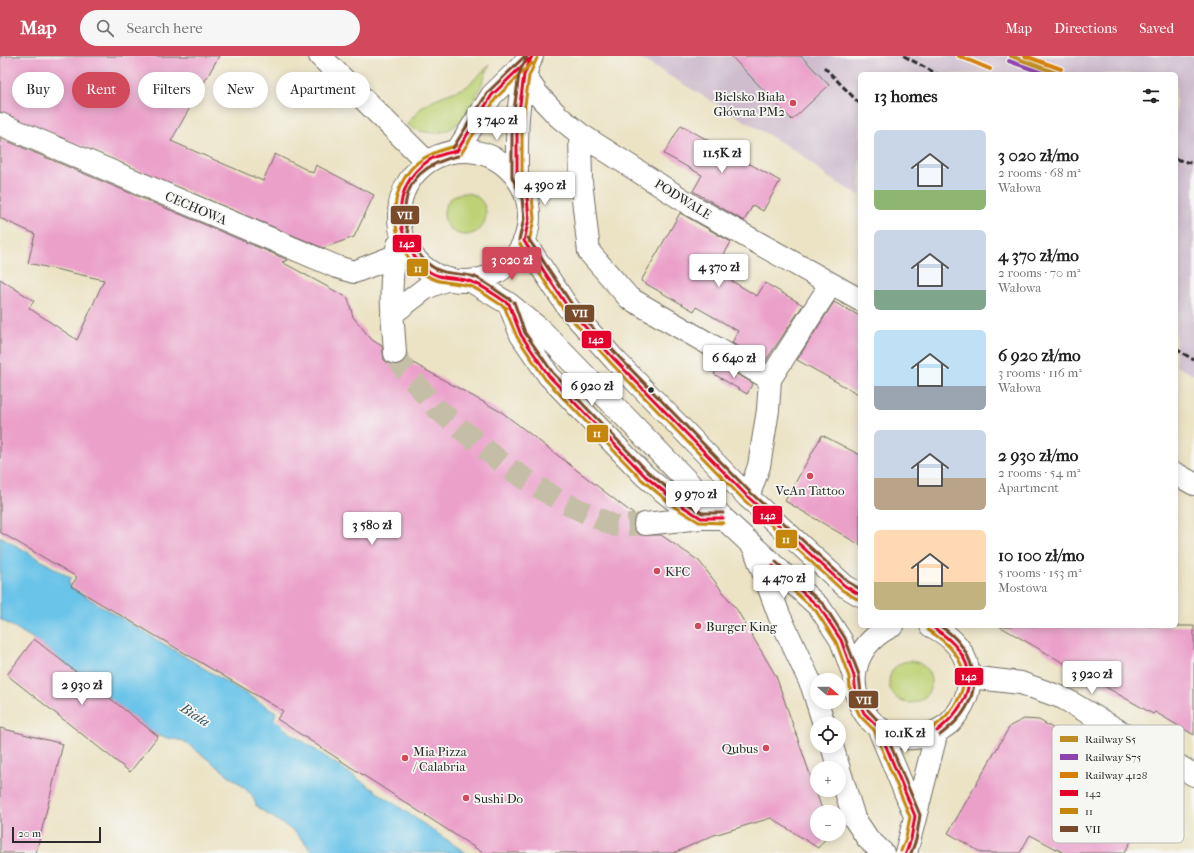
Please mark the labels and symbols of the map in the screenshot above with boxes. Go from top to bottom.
place label: Bielsko Biała Główna PM2 [714,89,786,119]
marker: Bielsko Biała Główna PM2 [788,98,798,108]
pin: 3 740 zł [456,107,538,141]
pin: 11.5K zł [681,140,763,174]
pin: 4 390 zł [504,172,586,206]
street label: PODWALE [652,176,714,222]
street label: CECHOWA [163,188,230,228]
line badge: VII [390,205,420,225]
text: VII [396,209,414,222]
line badge: 142 [392,234,422,253]
text: 142 [399,237,415,250]
pin: 3 020 zł [471,247,553,281]
pin: 4 370 zł [678,254,760,288]
line badge: 11 [406,258,429,277]
text: 11 [414,262,422,275]
line badge: VII [564,304,595,323]
text: VII [571,307,589,320]
line badge: 142 [581,330,612,349]
text: 142 [588,333,604,346]
pin: 6 640 zł [693,345,775,379]
pin: 6 920 zł [551,373,633,407]
unlabelled marker [646,385,656,395]
line badge: 11 [586,424,609,443]
text: 11 [593,427,601,440]
marker: VeAn Tattoo [805,471,815,481]
pin: 9 970 zł [655,481,737,515]
place label: VeAn Tattoo [774,483,845,498]
line badge: 142 [752,505,783,525]
text: 142 [760,509,776,522]
pin: 3 580 zł [331,512,413,546]
line badge: 11 [775,529,798,549]
text: 11 [782,533,790,546]
place label: KFC [665,564,690,579]
pin: 4 470 zł [743,565,825,599]
marker: KFC [652,566,662,576]
place label: Burger King [706,619,778,634]
marker: Burger King [693,621,703,631]
pin: 3 920 zł [1051,661,1133,695]
line badge: 142 [954,667,984,686]
text: 142 [961,670,977,683]
pin: 2 930 zł [41,672,123,706]
north arrow [810,673,846,709]
line badge: VII [848,690,879,709]
text: VII [855,694,873,707]
water label: Biała [176,699,213,731]
pin: 10.1K zł [864,720,946,754]
legend [1052,725,1184,843]
text: Railway S5 [1085,733,1136,746]
place label: Qubus [722,741,758,756]
marker: Qubus [761,743,771,753]
place label: Mia Pizza / Calabria [412,744,468,774]
text: Railway S75 [1085,751,1142,764]
marker: Mia Pizza / Calabria [400,753,410,763]
text: Railway 4128 [1085,769,1147,782]
text: 142 [1085,787,1101,800]
place label: Sushi Do [474,791,524,806]
marker: Sushi Do [461,793,471,803]
text: 11 [1085,805,1093,818]
text: VII [1084,823,1101,836]
scale bar [12,825,101,844]

